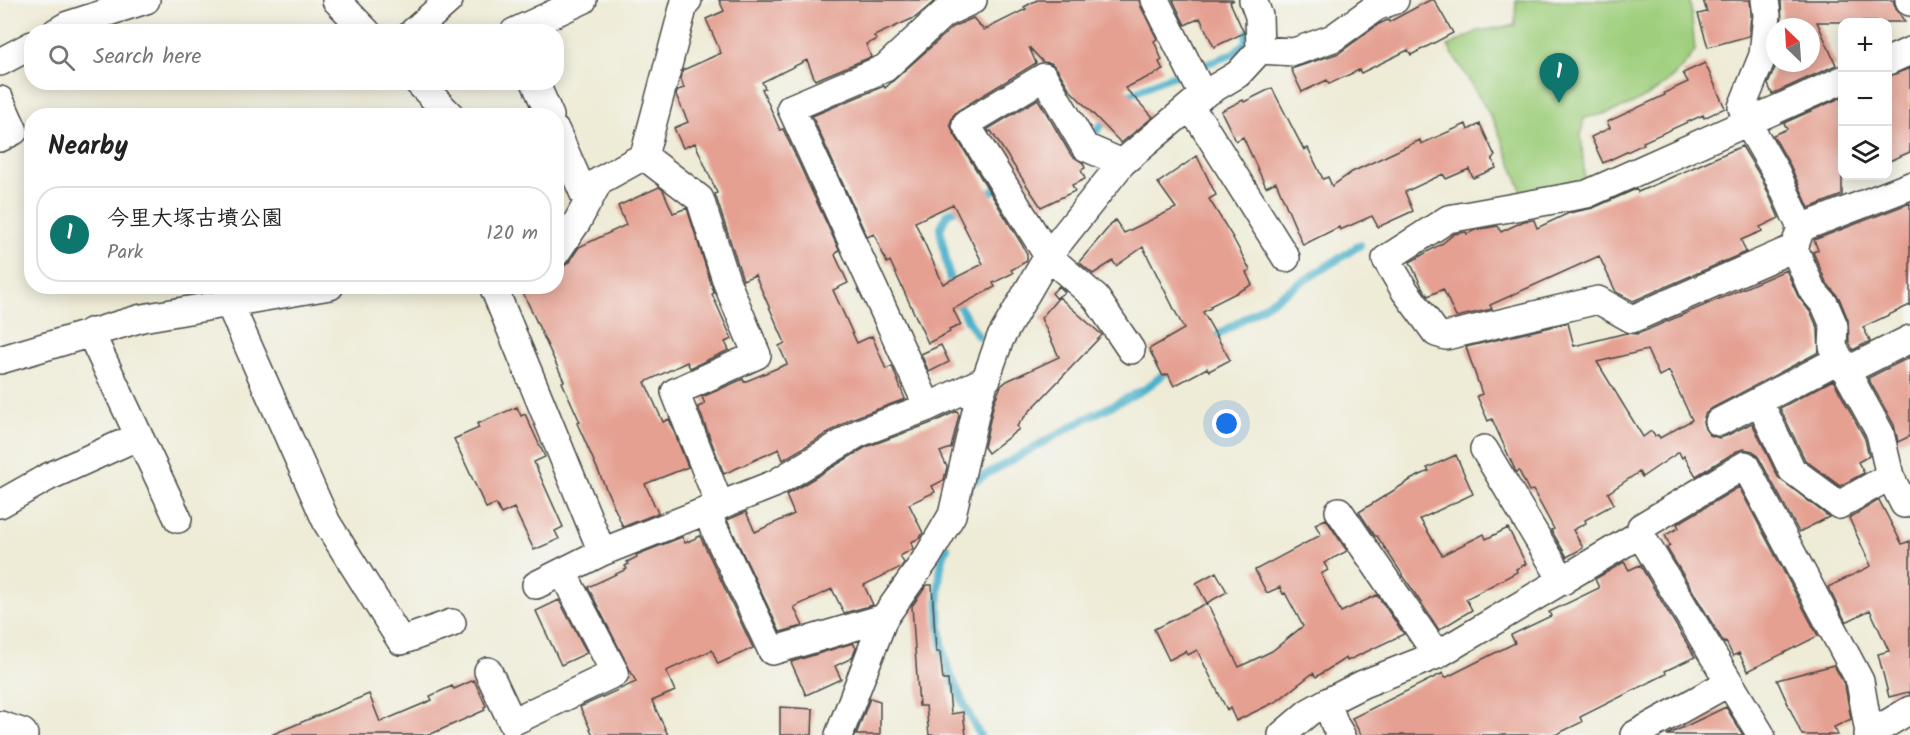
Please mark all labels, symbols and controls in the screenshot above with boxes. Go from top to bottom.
north arrow [1766,18,1820,72]
map controls [1838,18,1892,180]
button: + [1838,18,1892,72]
search box [24,24,564,90]
text: Search here [93,40,201,75]
icon: search [45,41,78,74]
pin: 1 [1540,54,1578,103]
button: − [1838,72,1892,126]
text: Nearby [48,126,128,168]
button: layers [1838,126,1892,180]
text: 今里大塚古墳公園 [107,202,283,237]
text: 1 [66,218,73,250]
text: 120 m [486,218,538,250]
text: Park [107,237,143,269]
your location [1212,409,1241,438]

